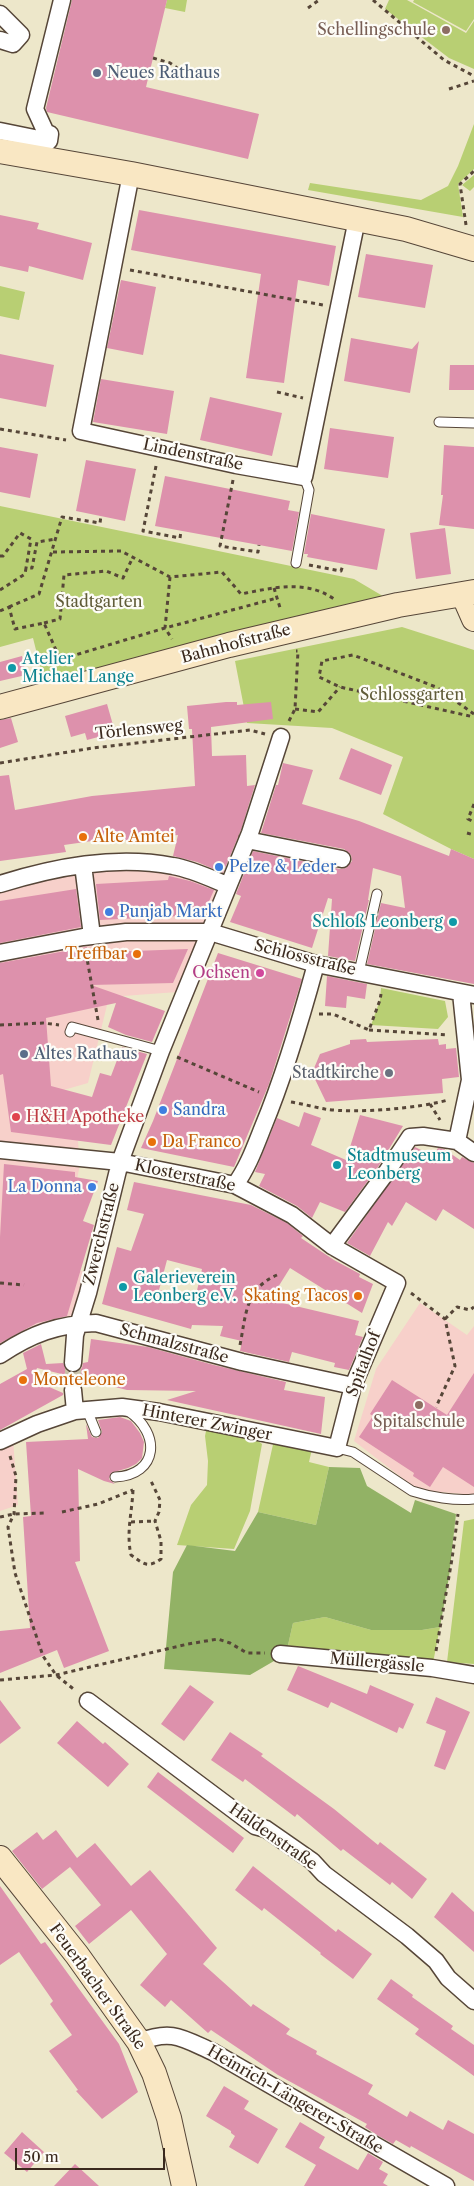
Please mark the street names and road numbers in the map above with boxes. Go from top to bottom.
street label: Lindenstraße [141,435,245,475]
street label: Bahnhofstraße [179,620,293,668]
street label: Törlensweg [94,716,184,744]
street label: Schlossstraße [252,936,358,980]
street label: Klosterstraße [133,1156,237,1196]
street label: Zwerchstraße [80,1181,124,1287]
street label: Schmalzstraße [117,1320,231,1368]
street label: Spitalhof [343,1329,385,1399]
street label: Hinterer Zwinger [140,1401,274,1445]
street label: Müllergässle [329,1649,425,1677]
street label: Haldenstraße [225,1800,321,1874]
street label: Feuerbacher Straße [45,1920,149,2054]
street label: Heinrich-Längerer-Straße [204,2042,386,2158]

